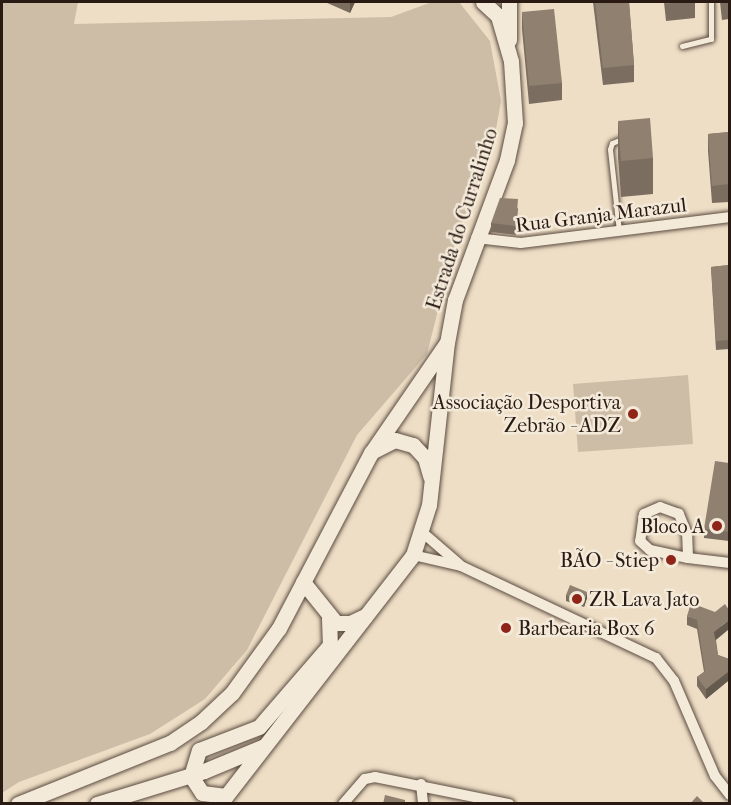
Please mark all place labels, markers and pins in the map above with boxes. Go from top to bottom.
place label: Associação Desportiva Zebrão - ADZ [433,390,621,437]
marker: Associação Desportiva Zebrão - ADZ [626,407,640,421]
place label: Bloco A [640,514,705,538]
marker: Bloco A [710,519,724,533]
place label: BÃO - Stiep [560,548,659,572]
marker: BÃO - Stiep [664,553,678,567]
place label: ZR Lava Jato [589,587,699,611]
marker: ZR Lava Jato [570,592,584,606]
place label: Barbearia Box 6 [518,616,655,640]
marker: Barbearia Box 6 [499,621,513,635]

